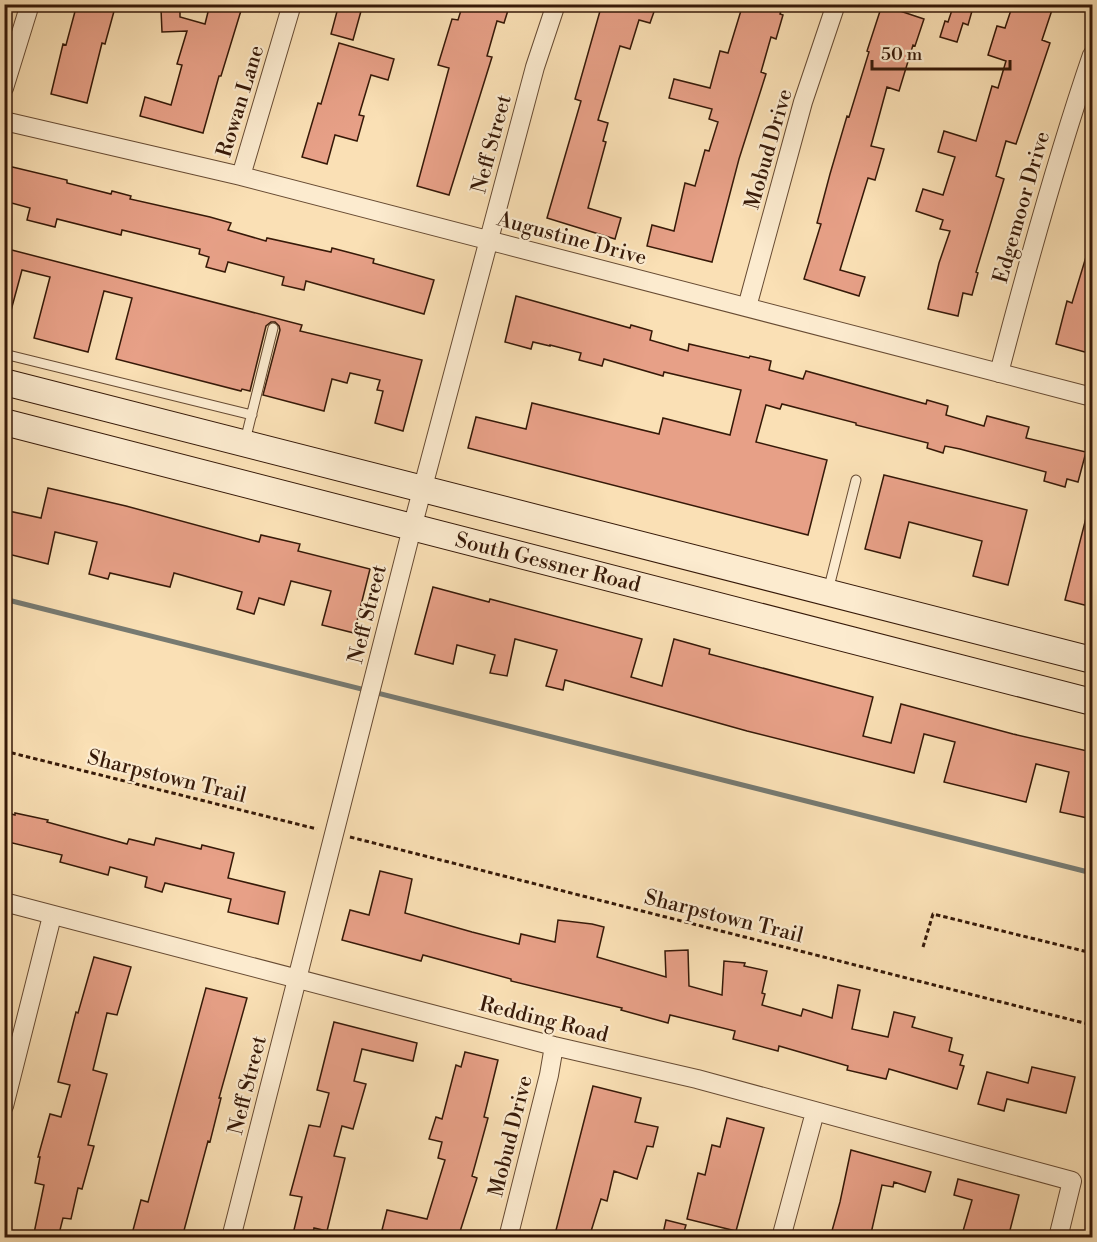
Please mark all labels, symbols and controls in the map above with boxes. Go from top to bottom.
scale bar [872,33,1010,71]
street label: Rowan Lane [212,42,270,160]
text: 50 m [881,43,923,66]
street label: Mobud Drive [739,86,799,212]
street label: Neff Street [466,92,518,196]
street label: Edgemoor Drive [988,128,1056,286]
street label: Augustine Drive [493,206,649,271]
street label: South Gessner Road [452,527,643,599]
street label: Neff Street [343,562,393,666]
street label: Sharpstown Trail [85,745,249,809]
street label: Sharpstown Trail [642,885,806,949]
street label: Redding Road [476,991,611,1049]
street label: Neff Street [223,1033,273,1137]
street label: Mobud Drive [483,1073,539,1200]

